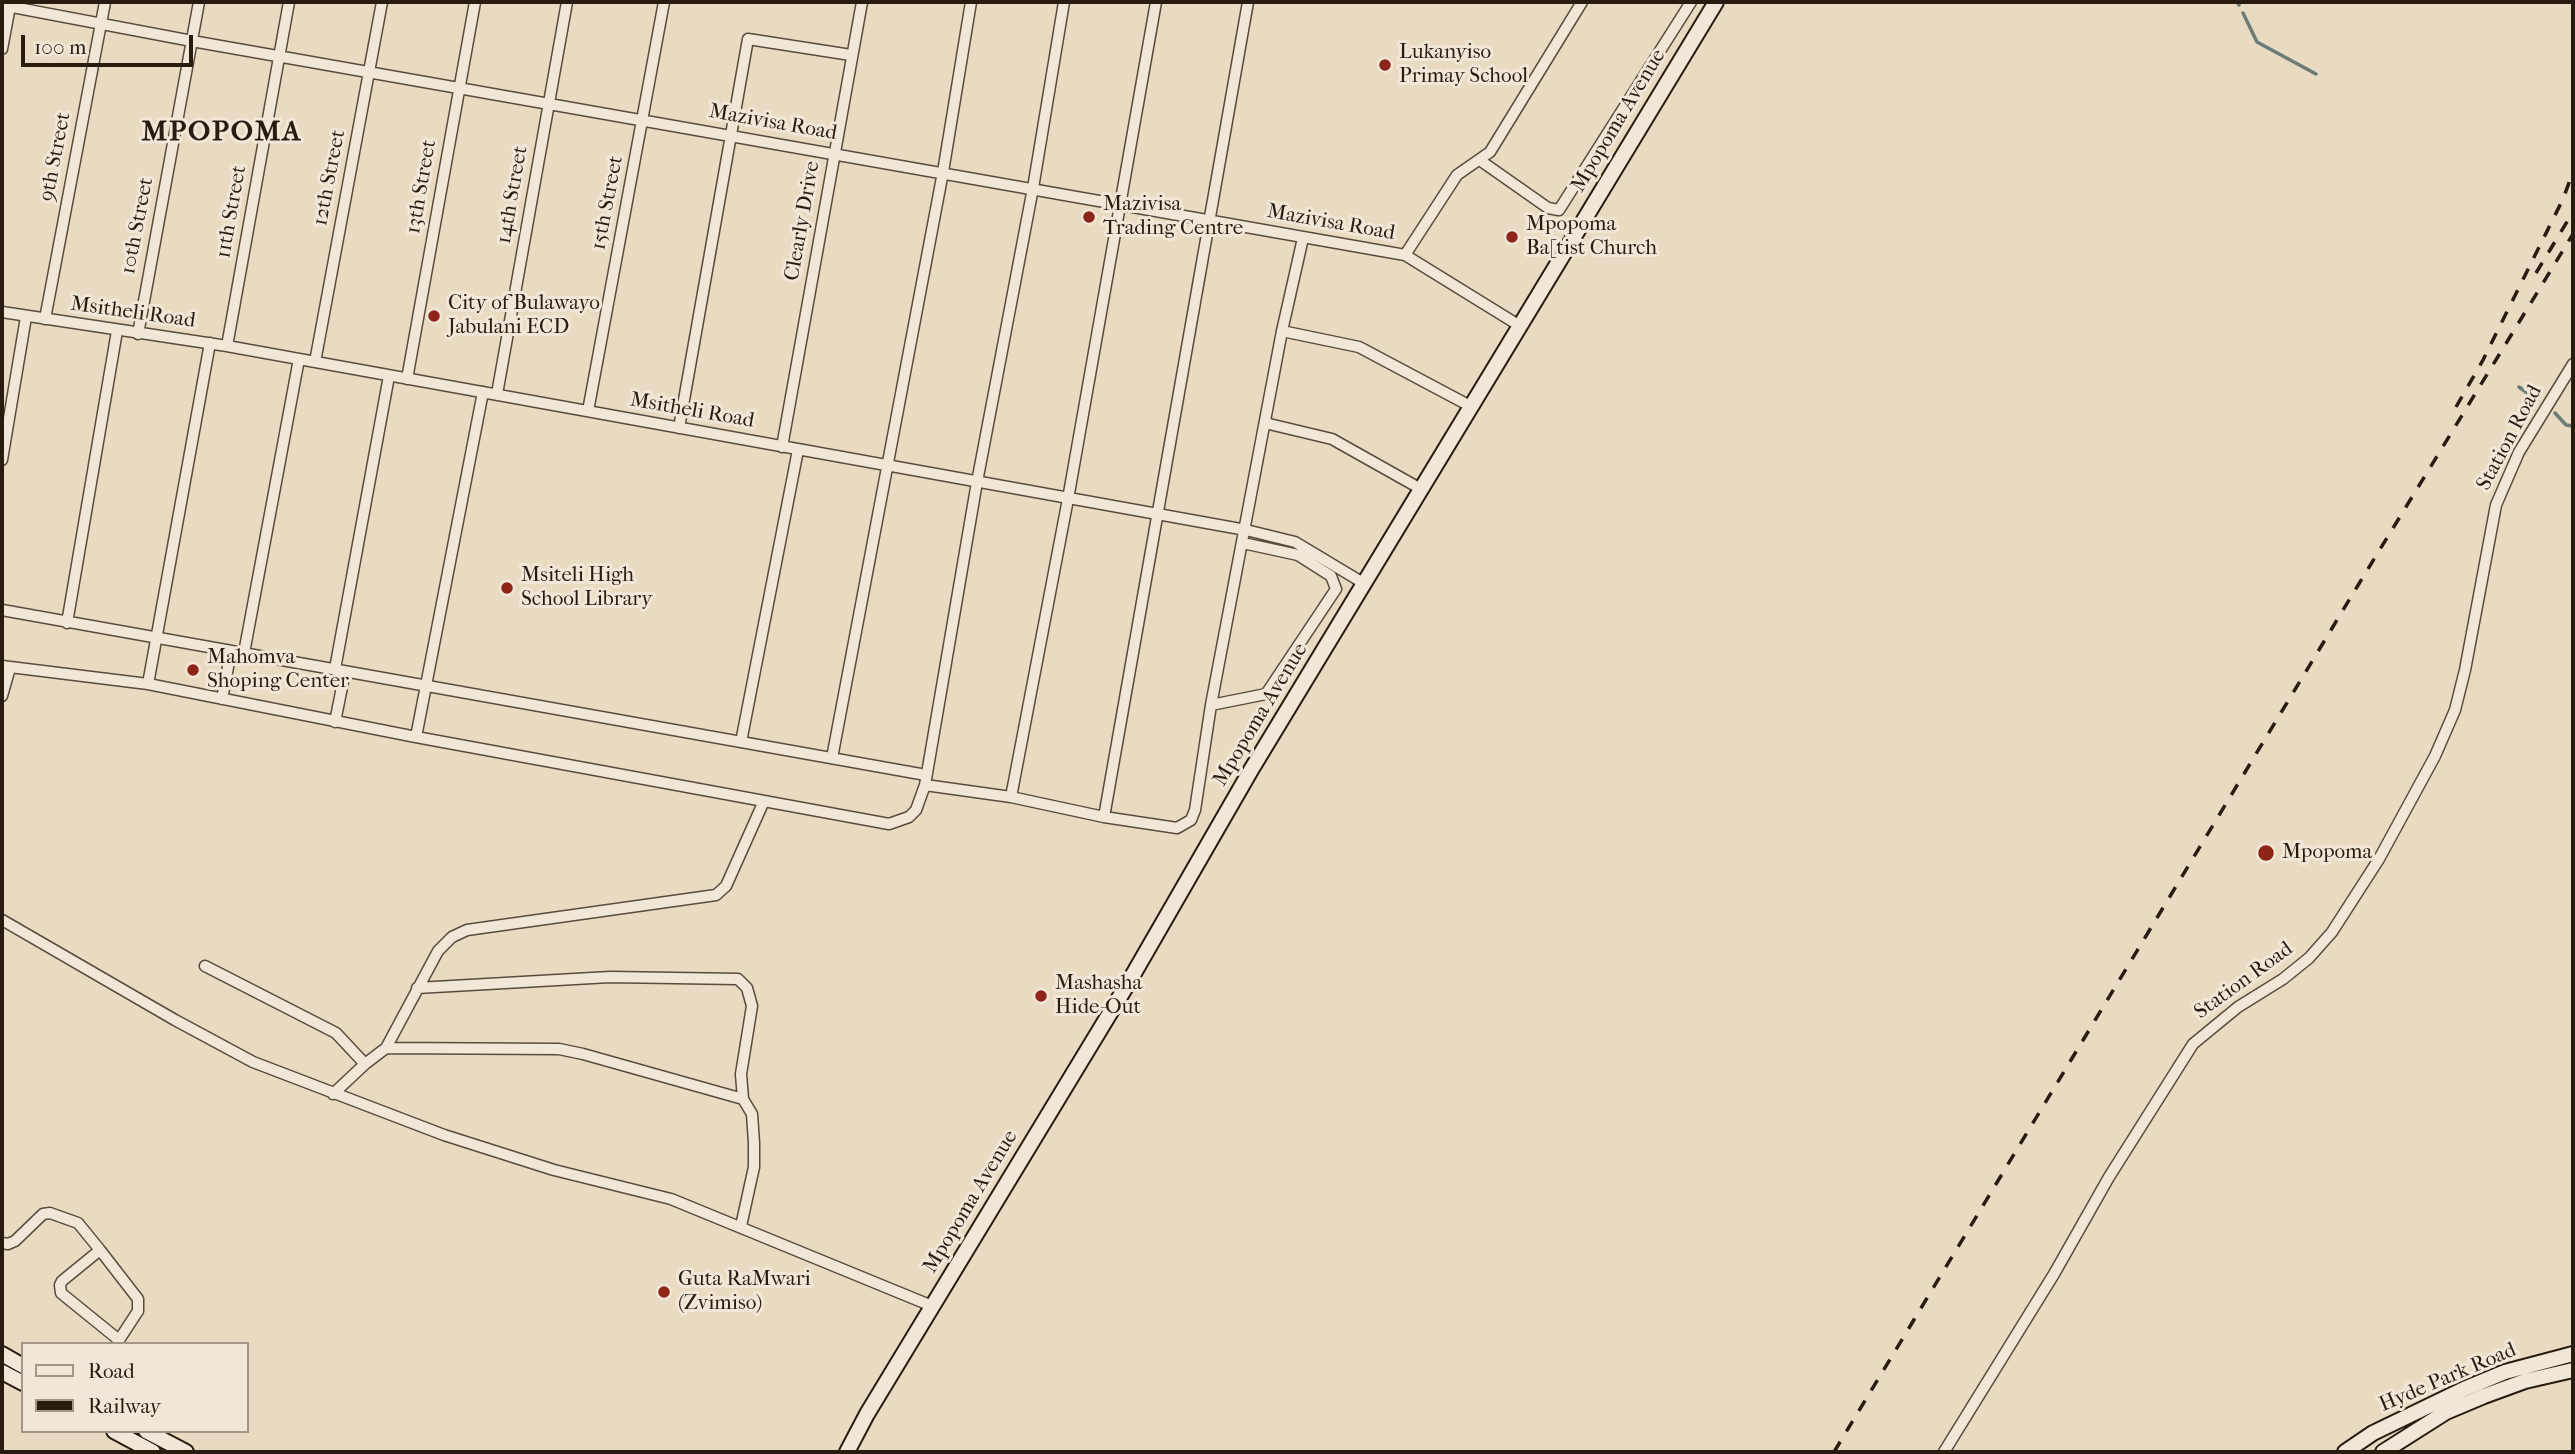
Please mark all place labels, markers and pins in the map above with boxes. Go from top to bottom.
place label: Lukanyiso Primay School [1399,40,1528,90]
marker: Lukanyiso Primay School [1377,57,1393,73]
place label: Mazivisa Trading Centre [1103,192,1243,242]
marker: Mazivisa Trading Centre [1081,209,1097,225]
place label: Mpopoma Ba[tist Church [1526,212,1657,262]
marker: Mpopoma Ba[tist Church [1504,229,1520,245]
place label: City of Bulawayo Jabulani ECD [448,291,600,341]
marker: City of Bulawayo Jabulani ECD [426,308,442,324]
place label: Msiteli High School Library [521,563,652,613]
marker: Msiteli High School Library [499,580,515,596]
place label: Mahomva Shoping Center [207,645,349,695]
marker: Mahomva Shoping Center [185,662,201,678]
place label: Mpopoma [2282,840,2372,866]
marker: Mpopoma [2256,843,2276,863]
place label: Mashasha Hide-Out [1055,971,1142,1021]
marker: Mashasha Hide-Out [1033,988,1049,1004]
place label: Guta RaMwari (Zvimiso) [678,1267,811,1317]
marker: Guta RaMwari (Zvimiso) [656,1284,672,1300]

